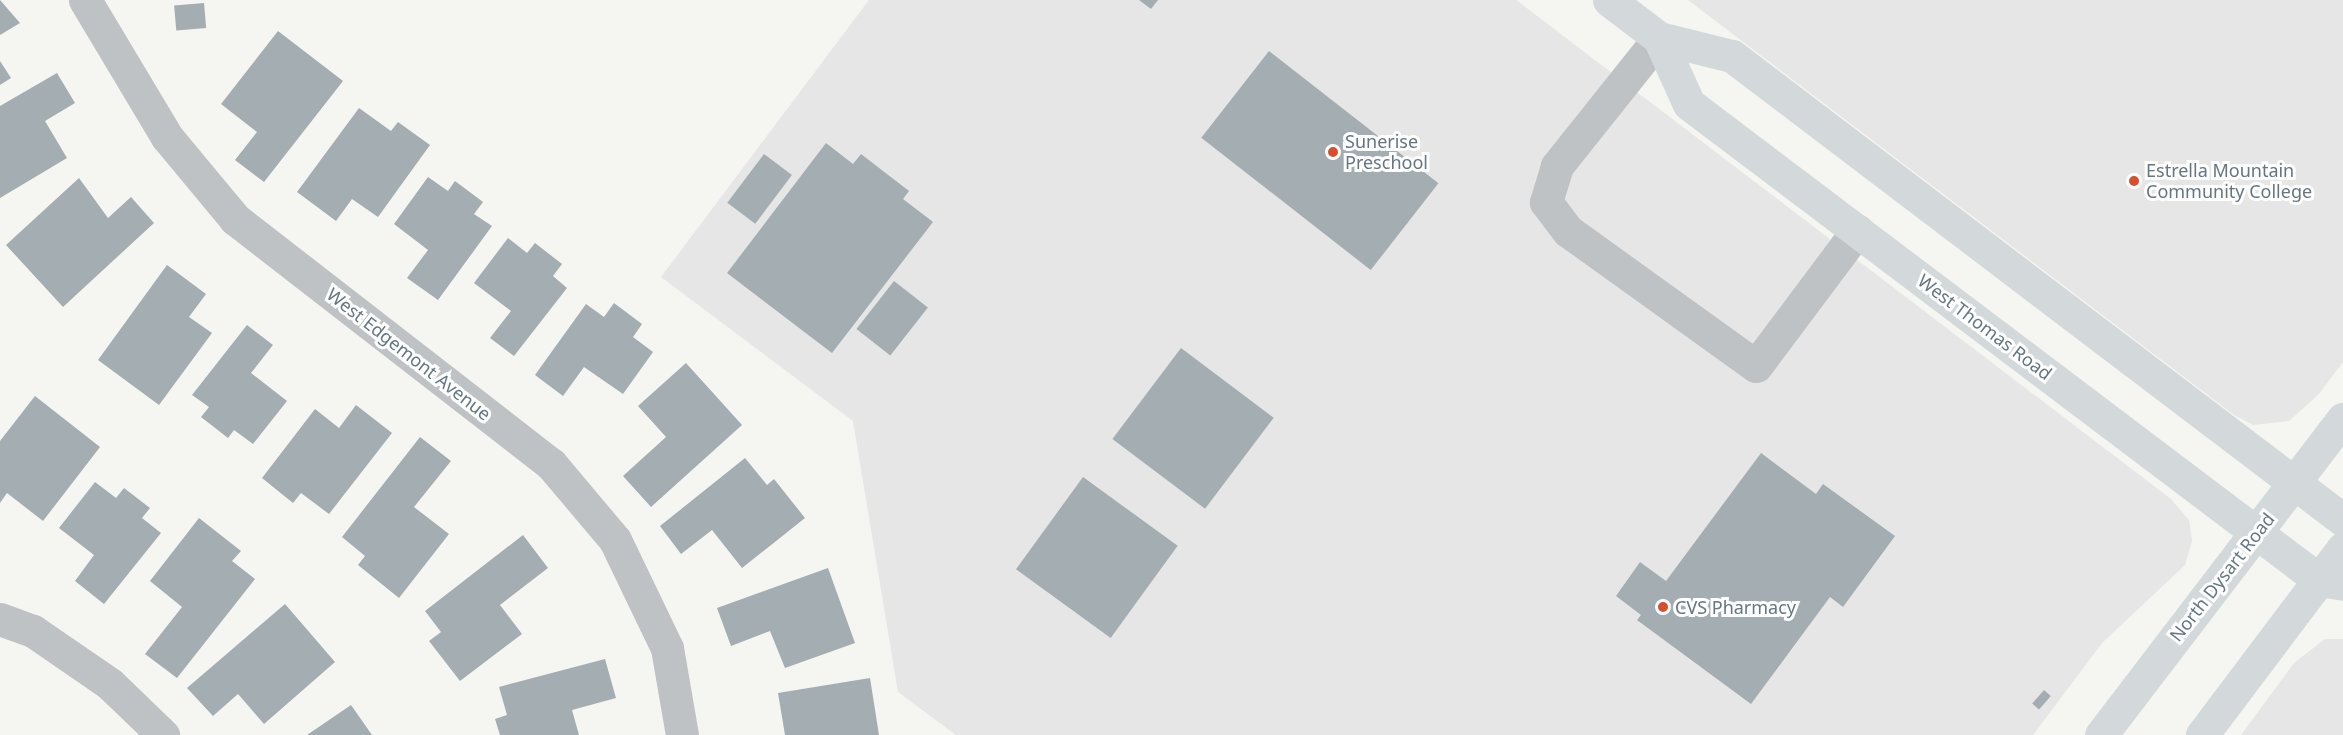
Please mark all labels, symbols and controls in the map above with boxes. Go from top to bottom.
place label: Sunerise Preschool [1345,131,1428,174]
marker: Sunerise Preschool [1326,145,1340,159]
place label: Estrella Mountain Community College [2146,160,2312,202]
marker: Estrella Mountain Community College [2127,174,2141,188]
street label: West Thomas Road [1914,270,2056,384]
street label: West Edgemont Avenue [323,283,495,425]
street label: North Dysart Road [2165,508,2279,646]
place label: CVS Pharmacy [1675,596,1796,618]
marker: CVS Pharmacy [1656,600,1670,614]

